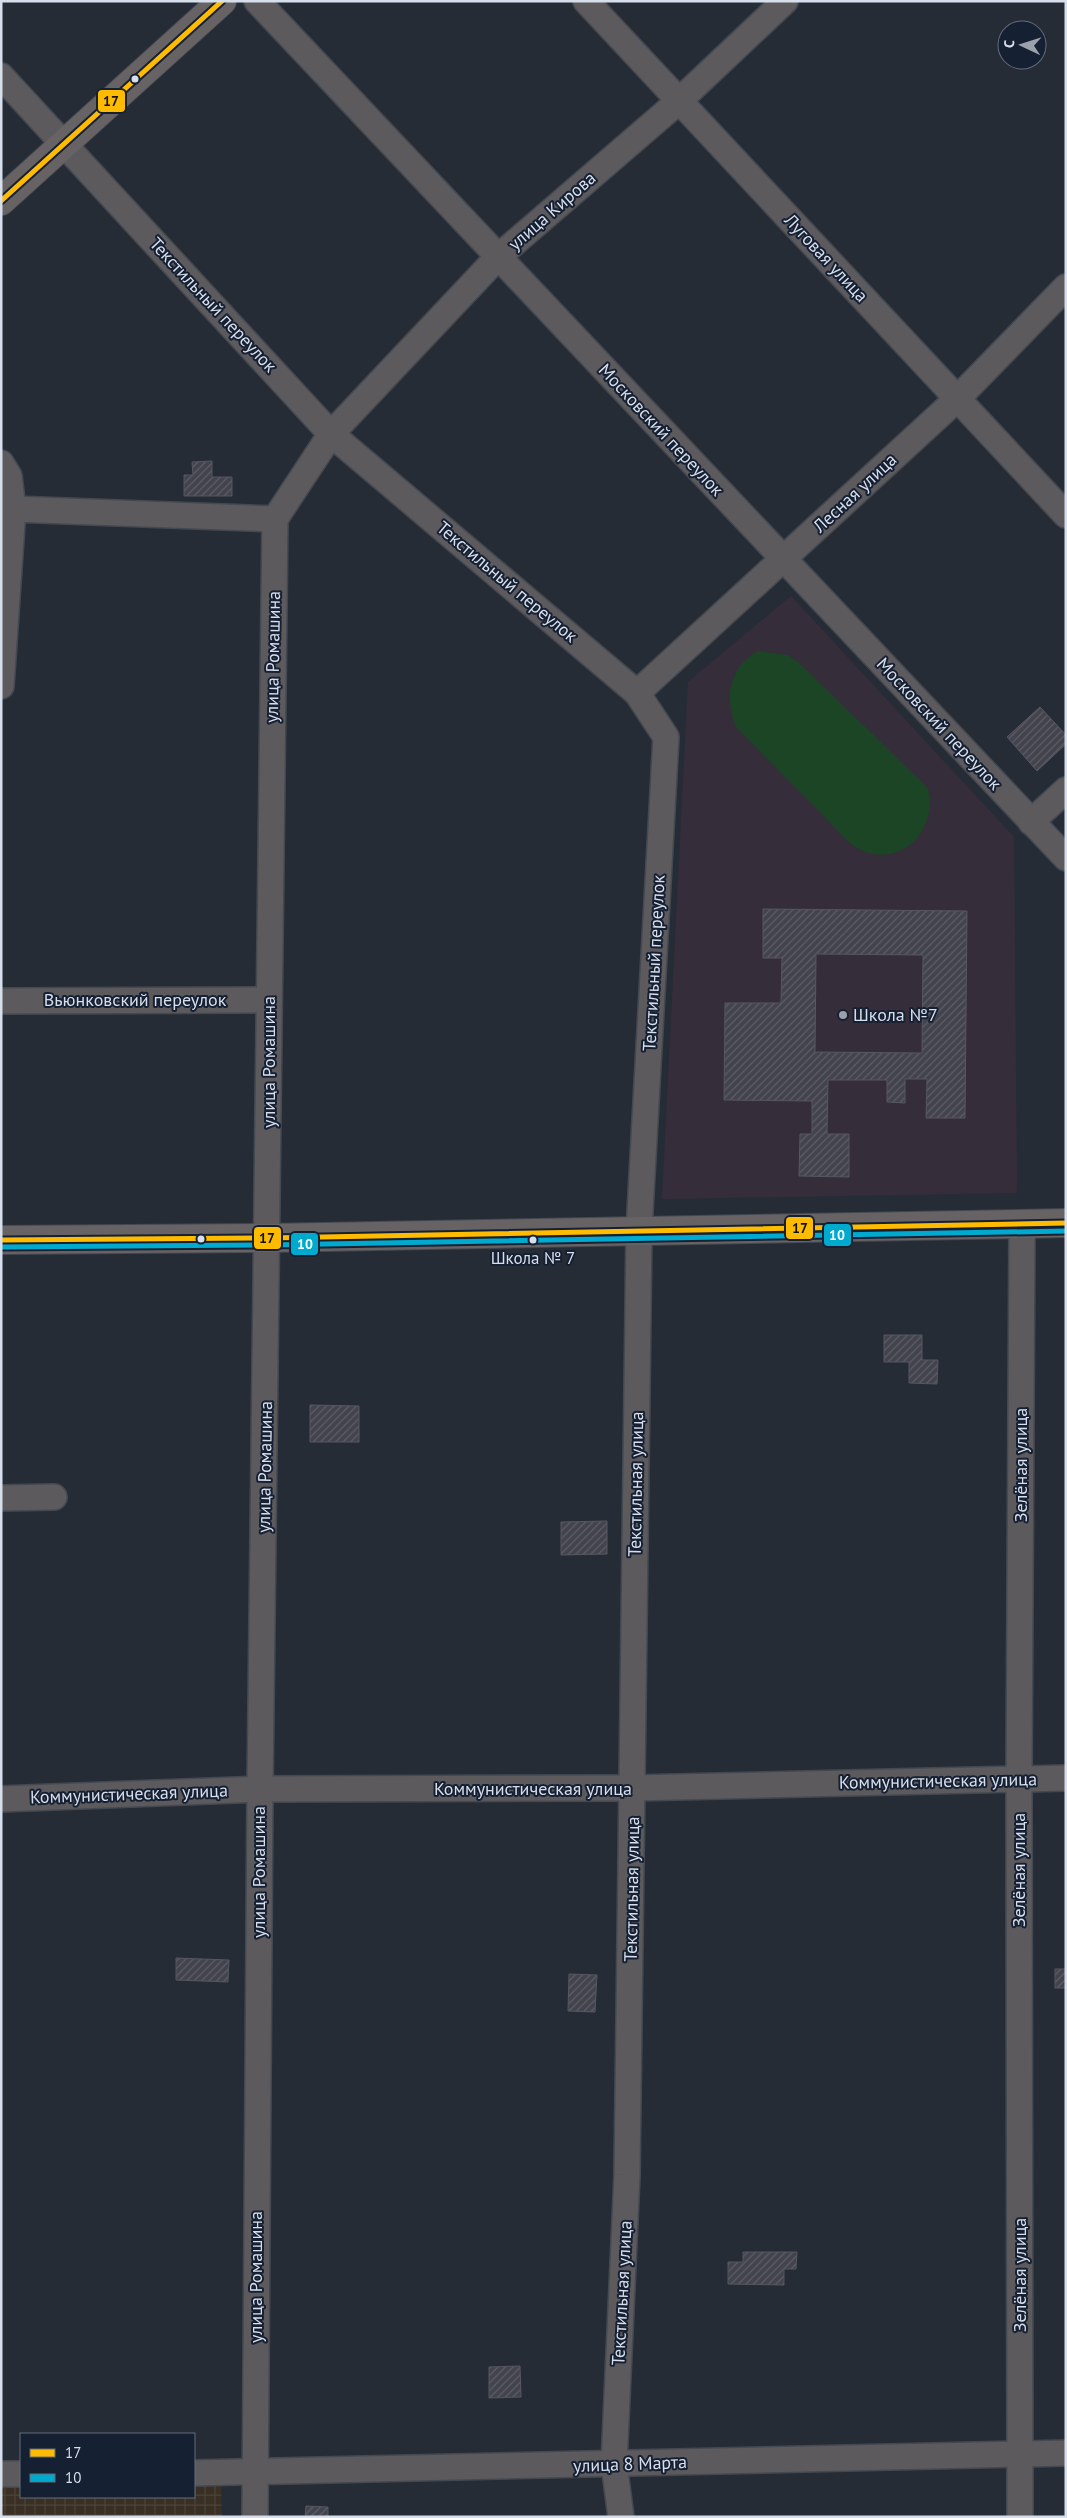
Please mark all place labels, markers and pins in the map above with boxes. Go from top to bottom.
unlabelled marker [130,74,140,84]
place label: Школа №7 [853,1003,938,1026]
marker: Школа №7 [837,1009,849,1021]
unlabelled marker [196,1234,206,1244]
marker: Школа № 7 [528,1235,538,1245]
place label: Школа № 7 [491,1247,575,1269]

